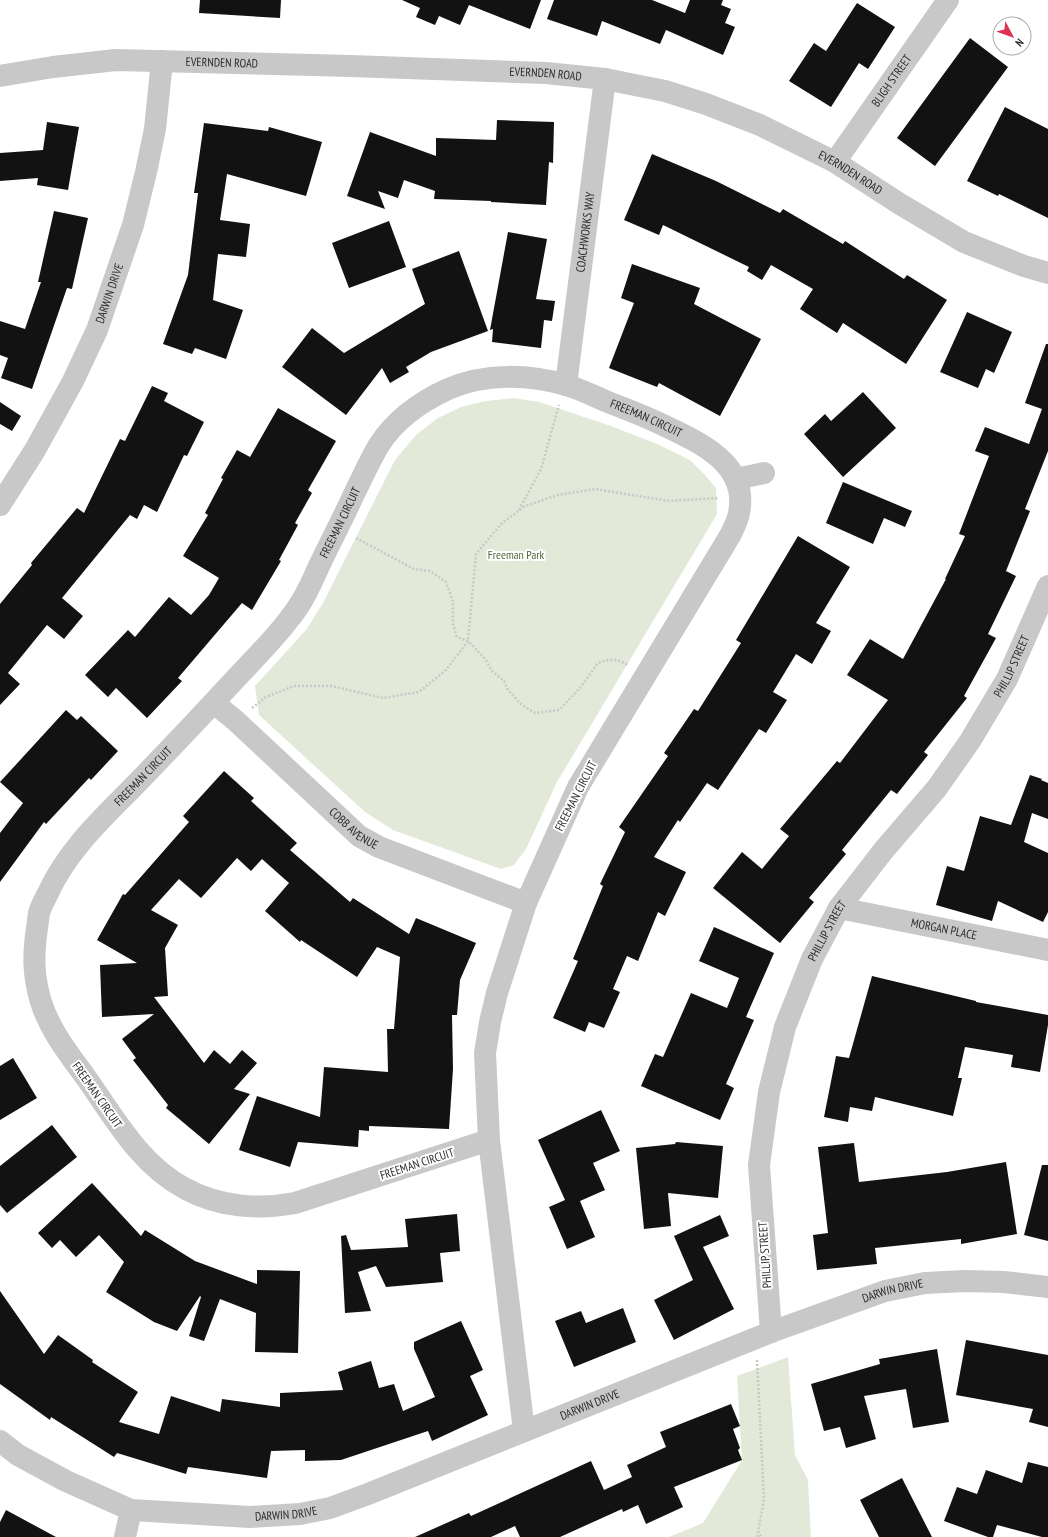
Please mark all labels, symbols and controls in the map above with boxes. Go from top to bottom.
north arrow [992,16,1032,56]
text: N [1012,36,1027,49]
street label: BLIGH STREET [868,51,915,110]
street label: EVERNDEN ROAD [185,54,258,71]
street label: EVERNDEN ROAD [509,64,582,84]
street label: EVERNDEN ROAD [816,147,885,198]
street label: COACHWORKS WAY [572,191,598,273]
street label: DARWIN DRIVE [92,261,126,325]
street label: FREEMAN CIRCUIT [608,396,686,440]
street label: FREEMAN CIRCUIT [316,484,364,560]
park label: Freeman Park [488,547,544,562]
street label: PHILLIP STREET [990,632,1033,700]
street label: FREEMAN CIRCUIT [111,743,176,809]
street label: FREEMAN CIRCUIT [551,758,600,833]
street label: COBB AVENUE [326,804,381,852]
street label: PHILLIP STREET [804,897,850,964]
street label: MORGAN PLACE [910,915,978,943]
street label: FREEMAN CIRCUIT [69,1059,126,1131]
street label: FREEMAN CIRCUIT [378,1144,456,1183]
street label: PHILLIP STREET [755,1221,774,1289]
street label: DARWIN DRIVE [860,1276,924,1306]
street label: DARWIN DRIVE [558,1386,621,1423]
street label: DARWIN DRIVE [254,1503,318,1524]

